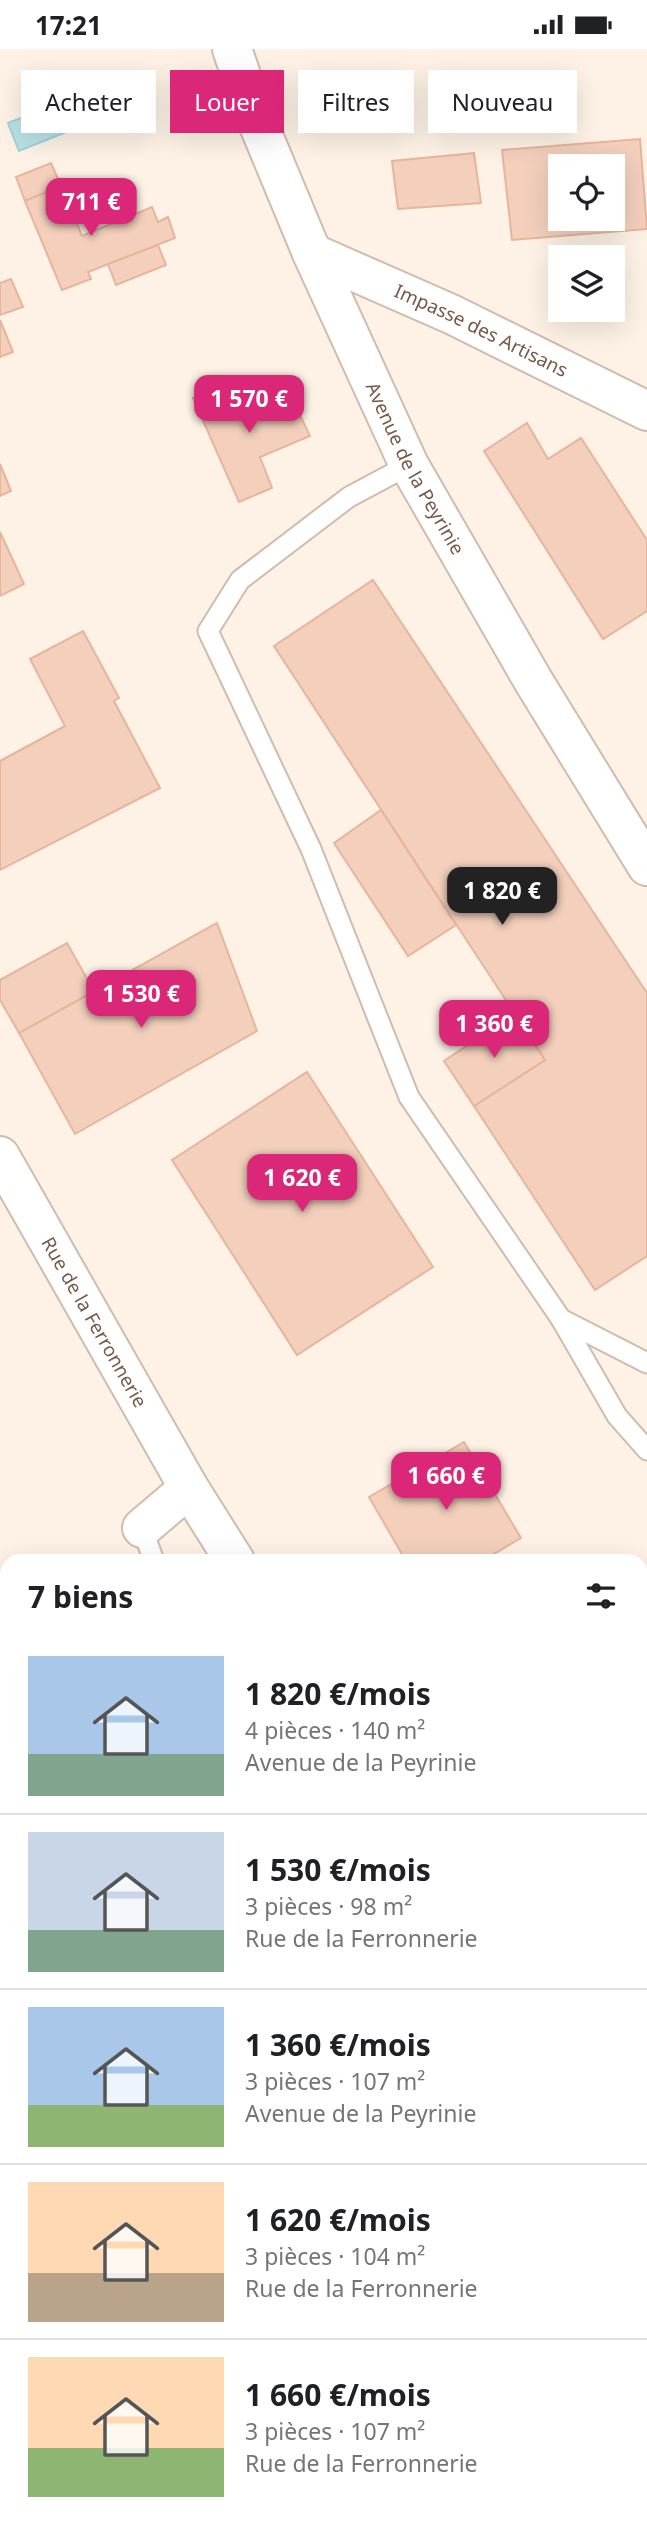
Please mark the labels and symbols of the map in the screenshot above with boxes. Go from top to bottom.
pin: 711 € [42,179,140,238]
street label: Impasse des Artisans [390,278,572,383]
pin: 1 570 € [184,375,314,435]
street label: Avenue de la Peyrinie [360,378,471,559]
pin: 1 820 € [437,867,567,927]
pin: 1 530 € [76,971,206,1030]
pin: 1 360 € [429,1000,559,1060]
pin: 1 620 € [237,1155,367,1214]
street label: Rue de la Ferronnerie [36,1232,153,1412]
pin: 1 660 € [381,1453,511,1512]

